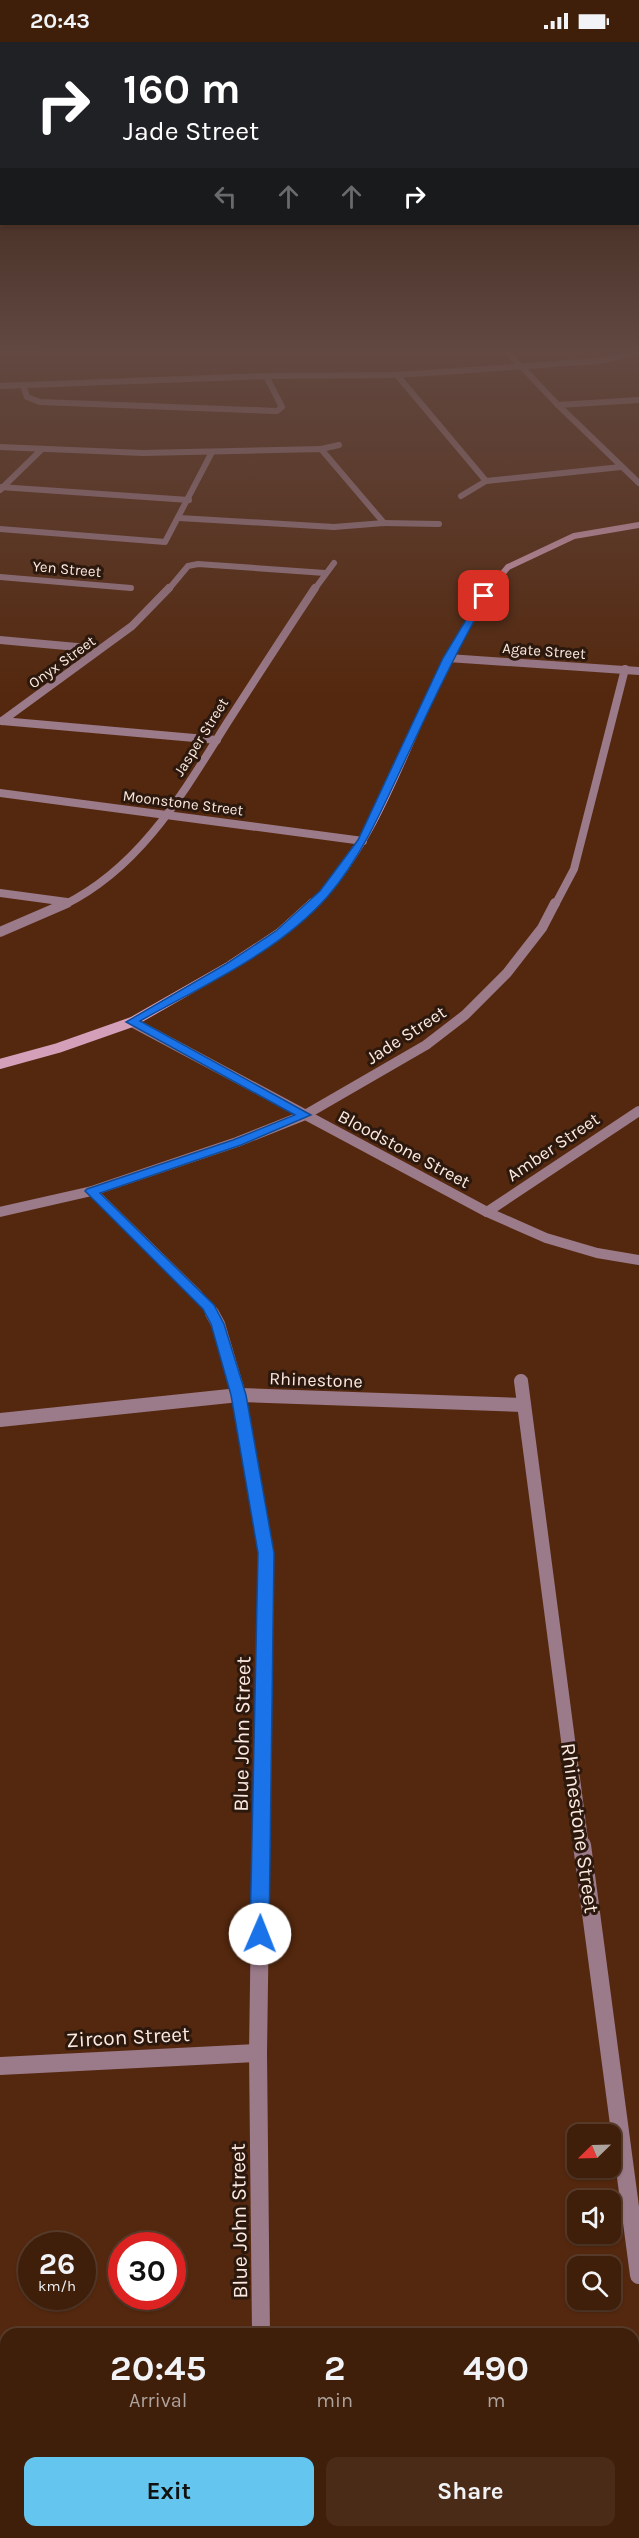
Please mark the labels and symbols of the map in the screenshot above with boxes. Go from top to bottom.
street label: Yen Street [32,557,102,581]
pin [458,570,509,621]
street label: Onyx Street [25,632,99,692]
street label: Agate Street [502,639,587,663]
street label: Jasper Street [170,694,232,779]
street label: Moonstone Street [122,787,245,819]
street label: Jade Street [362,1001,450,1069]
street label: Bloodstone Street [334,1105,474,1193]
street label: Amber Street [502,1108,604,1186]
street label: Rhinestone [269,1367,363,1393]
street label: Blue John Street [229,1656,255,1812]
street label: Rhinestone Street [556,1741,604,1915]
position arrow [228,1902,292,1966]
street label: Zircon Street [66,2022,191,2052]
north arrow [567,2124,621,2178]
street label: Blue John Street [226,2143,252,2299]
speed limit sign: 30 [108,2232,186,2310]

